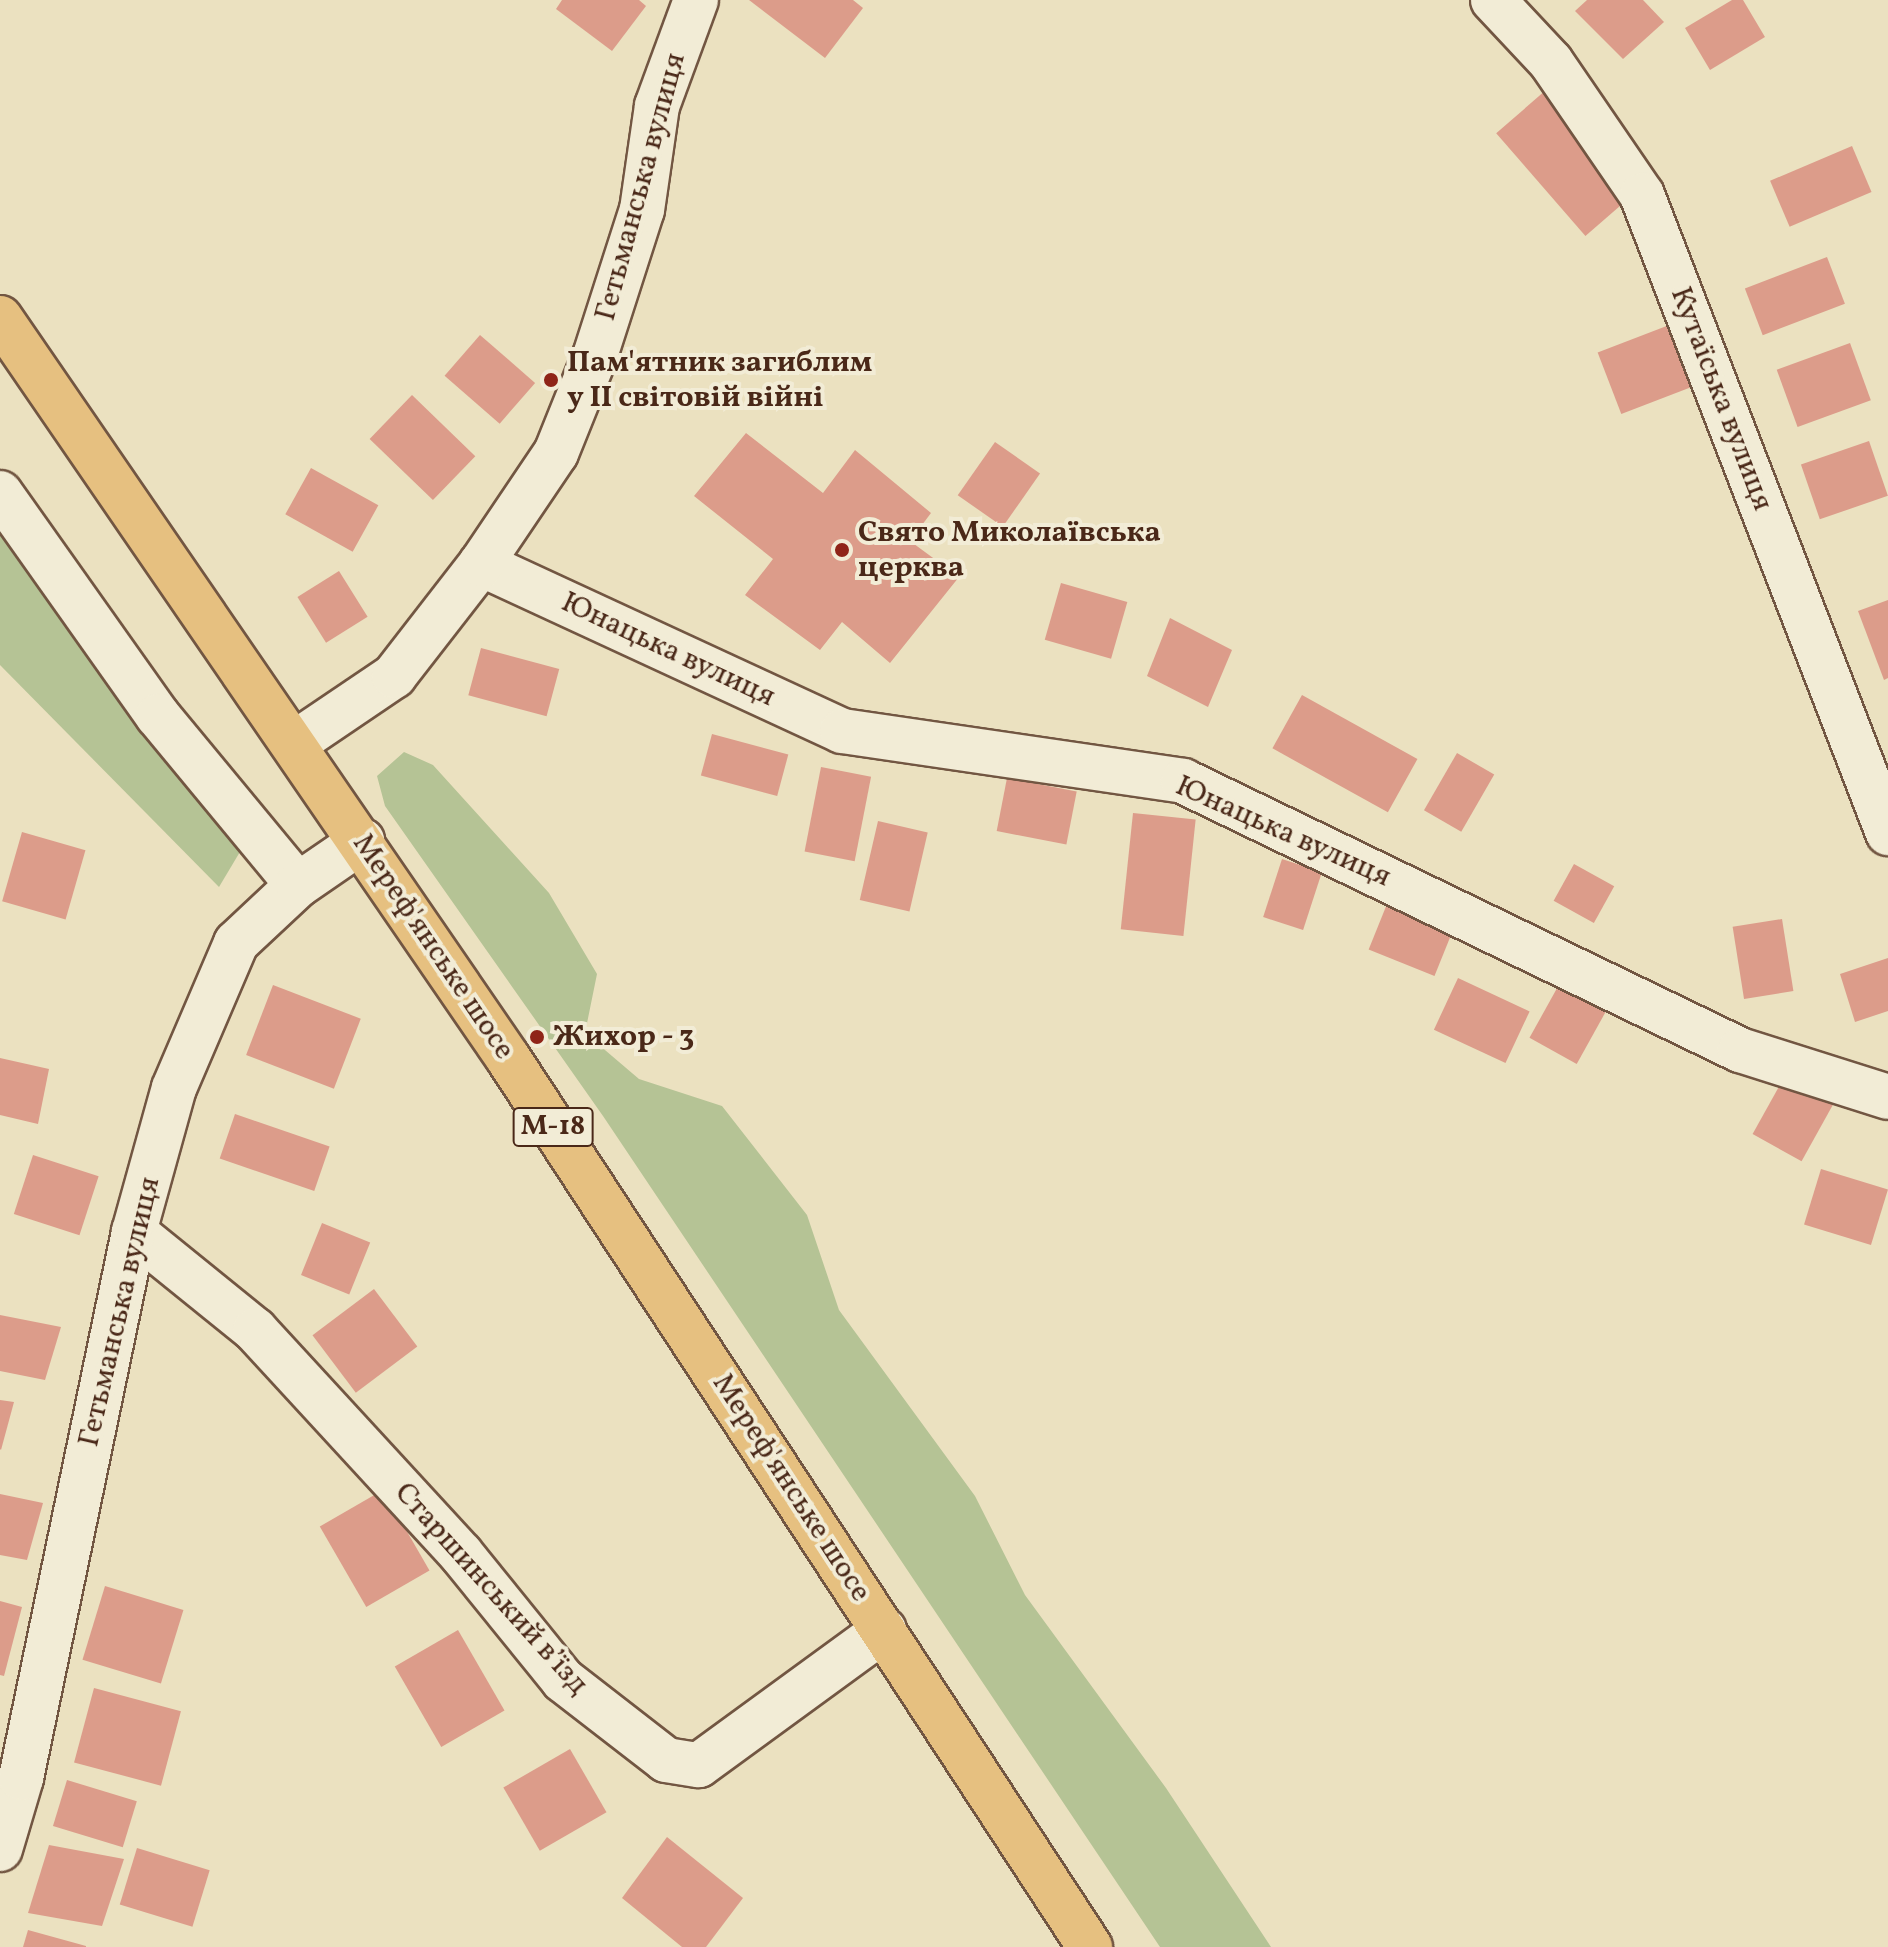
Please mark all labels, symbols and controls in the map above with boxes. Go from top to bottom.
street label: Гетьманська вулиця [588,49,694,325]
street label: Кутаїська вулиця [1662,282,1780,516]
place label: Пам'ятник загиблим у II світовій війні [567,345,872,416]
marker: Пам'ятник загиблим у II світовій війні [542,371,560,389]
place label: Свято Миколаївська церква [858,515,1161,586]
marker: Свято Миколаївська церква [833,541,851,559]
street label: Юнацька вулиця [555,585,781,715]
street label: Юнацька вулиця [1170,768,1396,896]
street label: Мереф'янське шосе [344,827,522,1067]
place label: Жихор - 3 [553,1019,696,1055]
marker: Жихор - 3 [528,1028,546,1046]
road number: М-18 [511,1103,595,1151]
street label: Гетьманська вулиця [71,1174,169,1450]
street label: Мереф'янське шосе [704,1367,878,1609]
street label: Старшинський в’їзд [386,1476,596,1702]

